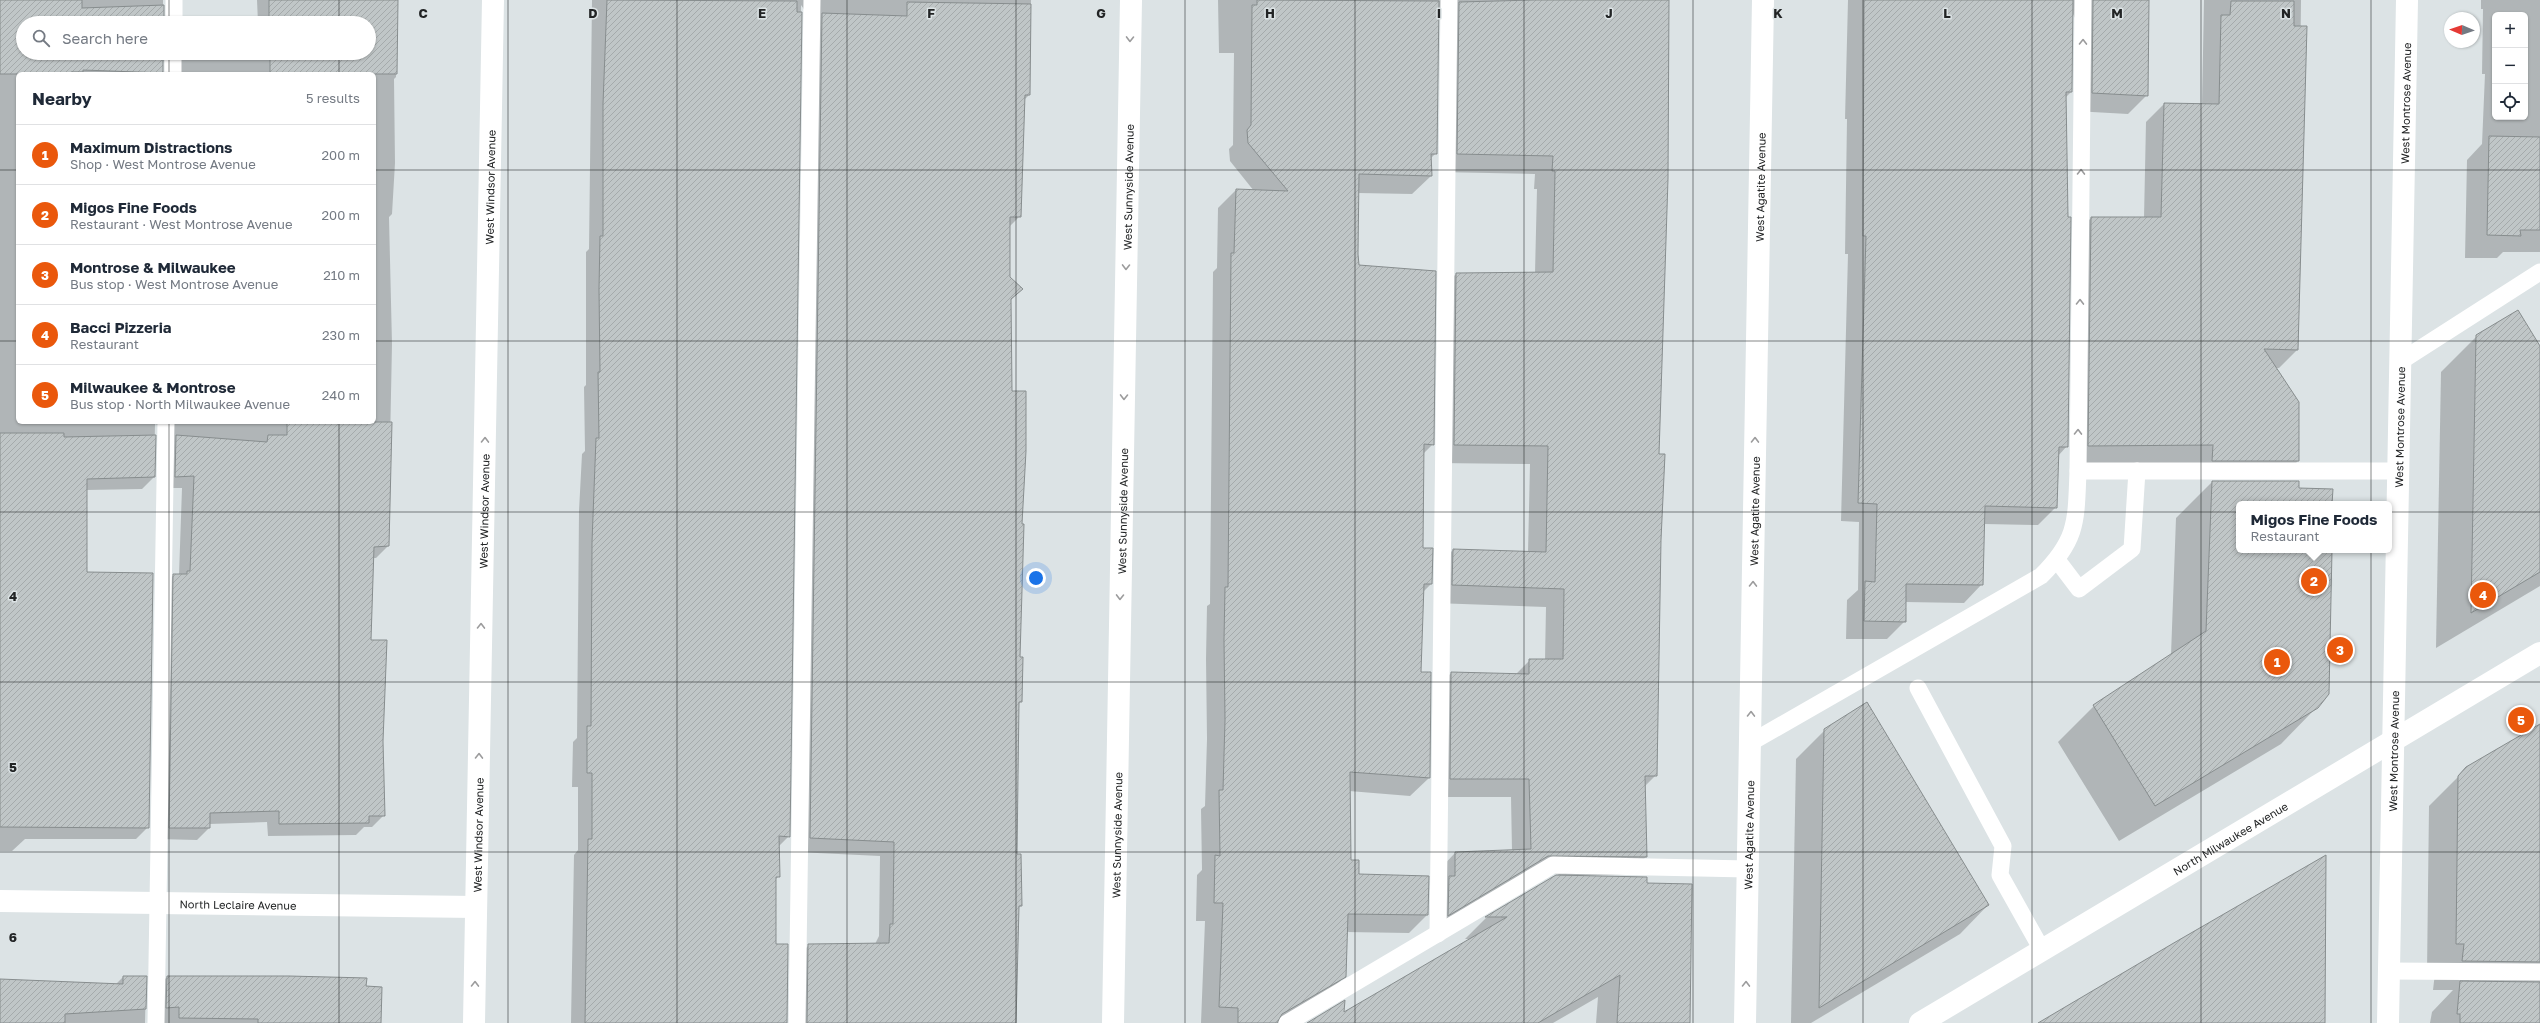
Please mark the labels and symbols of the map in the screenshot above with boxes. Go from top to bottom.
text: C [418,5,428,21]
text: D [588,5,598,21]
text: E [758,5,766,21]
text: F [927,5,935,21]
text: G [1096,5,1106,21]
text: H [1265,5,1275,21]
text: I [1437,5,1441,21]
text: J [1605,5,1613,21]
text: K [1773,5,1783,21]
text: L [1943,5,1951,21]
text: M [2111,5,2123,21]
text: N [2281,5,2291,21]
north arrow [2444,12,2480,48]
one-way arrow [1126,36,1134,42]
one-way arrow [2079,39,2087,45]
street label: West Montrose Avenue [2397,42,2413,164]
street label: West Sunnyside Avenue [1120,124,1135,250]
street label: West Windsor Avenue [482,130,497,245]
street label: West Agatite Avenue [1752,132,1767,242]
one-way arrow [2077,169,2085,175]
one-way arrow [1122,264,1130,270]
one-way arrow [2076,299,2084,305]
street label: West Montrose Avenue [2391,366,2407,488]
one-way arrow [1120,394,1128,400]
one-way arrow [2074,429,2082,435]
one-way arrow [481,437,489,443]
one-way arrow [1751,437,1760,443]
street label: West Sunnyside Avenue [1114,448,1130,574]
street label: West Windsor Avenue [476,454,491,569]
street label: West Agatite Avenue [1747,456,1761,566]
pin: 2 [2301,566,2327,596]
your location [1026,568,1046,588]
pin: 4 [2470,580,2496,610]
one-way arrow [1749,581,1757,587]
text: 4 [9,588,17,604]
one-way arrow [1116,594,1124,600]
one-way arrow [477,623,485,629]
pin: 3 [2327,635,2353,665]
pin: 1 [2264,647,2290,677]
street label: West Montrose Avenue [2385,690,2401,812]
pin: 5 [2508,705,2534,735]
one-way arrow [1747,711,1755,717]
one-way arrow [475,753,483,759]
text: 5 [9,759,17,775]
street label: West Sunnyside Avenue [1109,772,1124,898]
street label: West Windsor Avenue [470,777,485,893]
street label: West Agatite Avenue [1741,780,1756,890]
street label: North Milwaukee Avenue [2170,799,2290,877]
street label: North Leclaire Avenue [179,897,297,911]
text: 6 [9,929,17,945]
one-way arrow [471,981,479,987]
one-way arrow [1742,981,1750,987]

